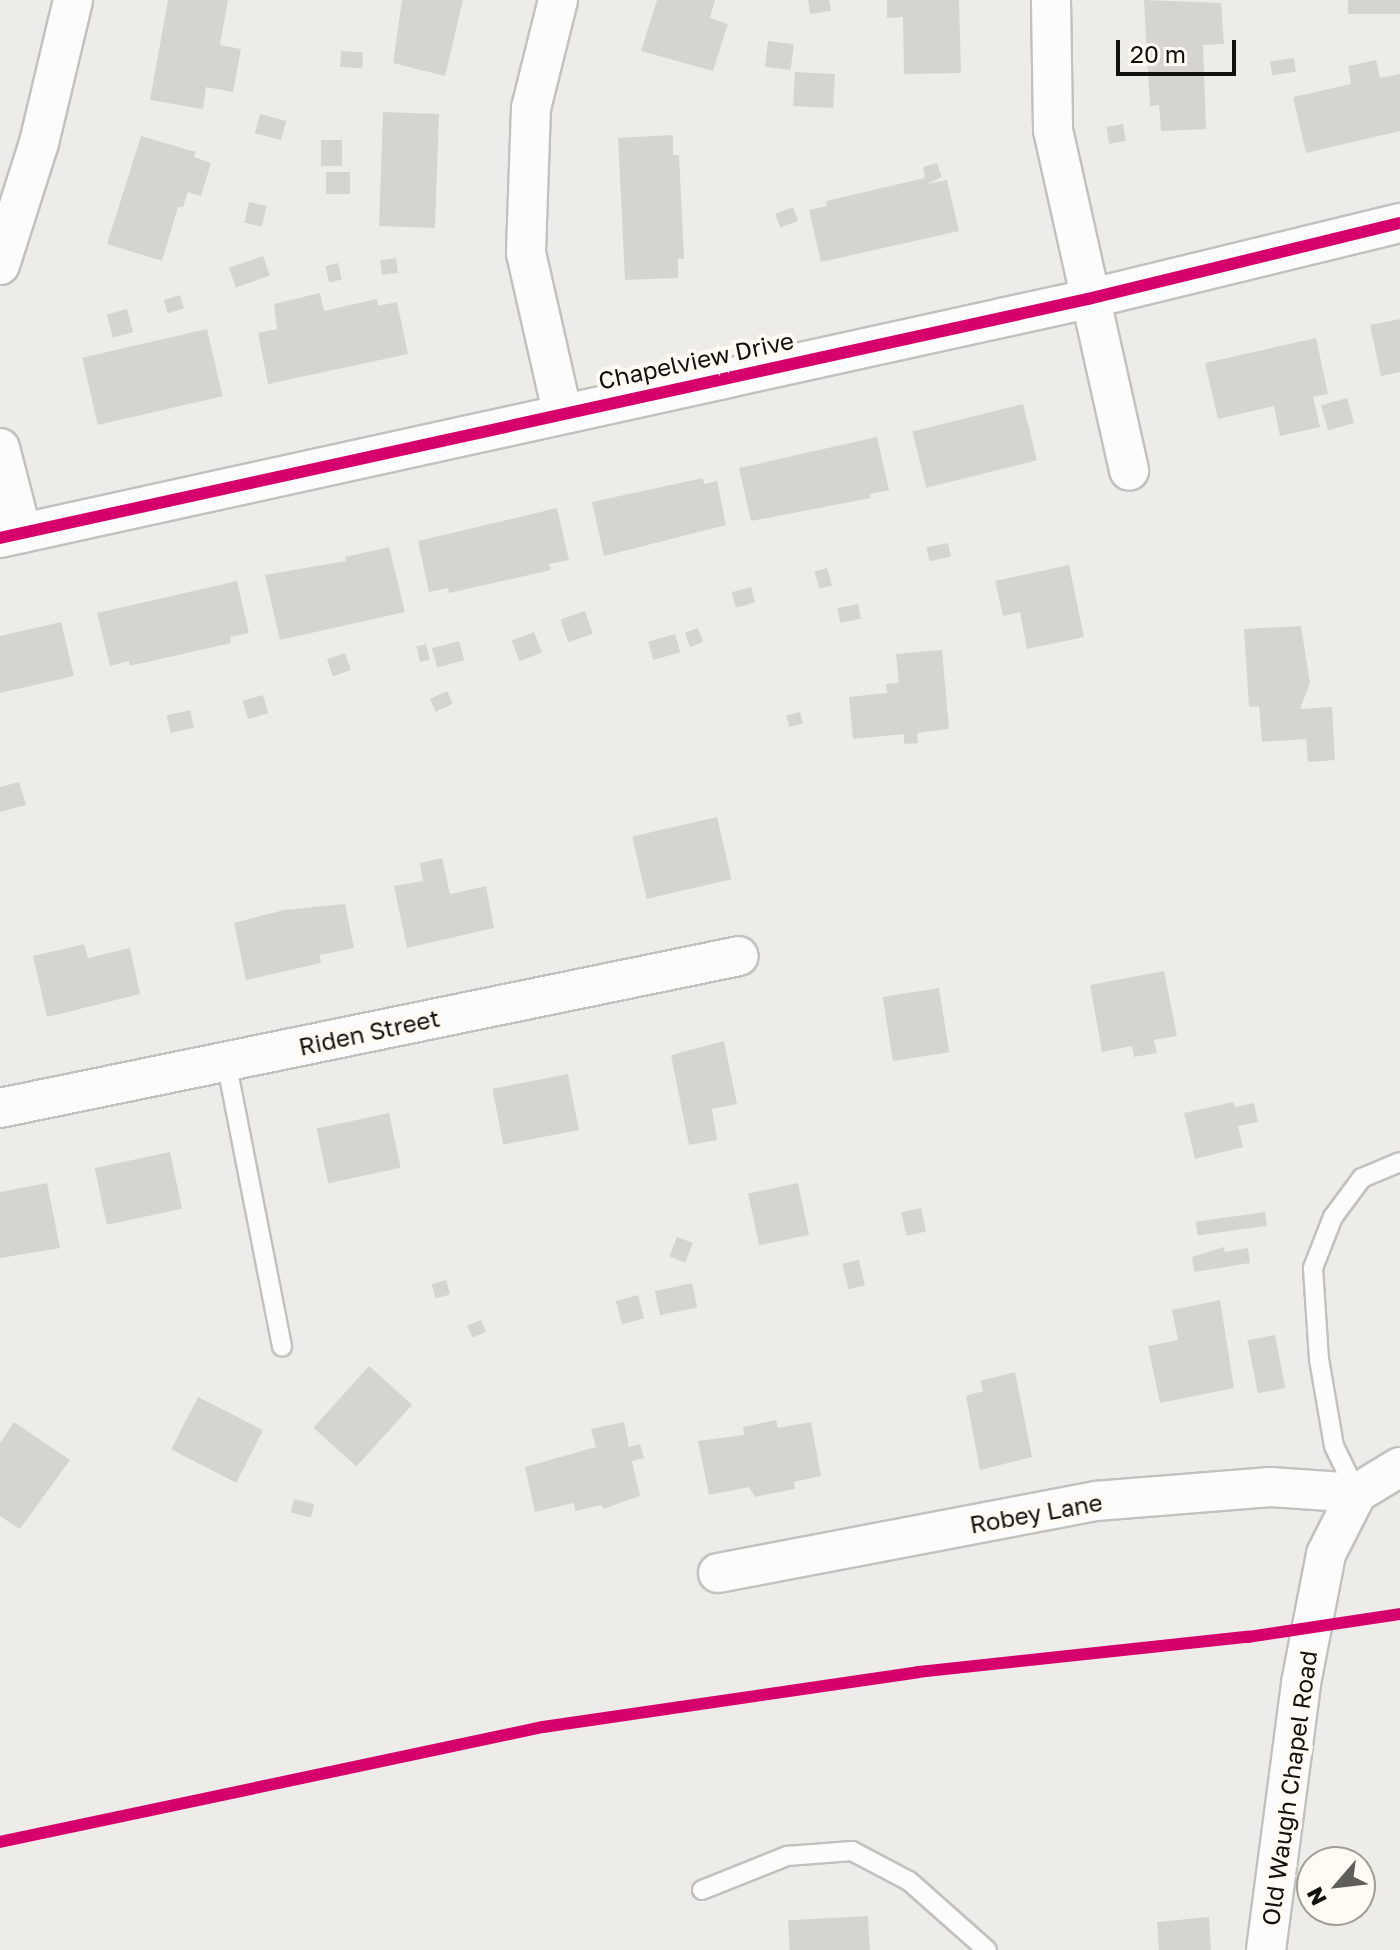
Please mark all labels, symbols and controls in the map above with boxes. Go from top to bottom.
scale bar [1120,24,1240,74]
text: 20 m [1130,39,1186,68]
street label: Chapelview Drive [596,325,796,395]
street label: Riden Street [296,1003,442,1061]
street label: Robey Lane [967,1487,1105,1539]
street label: Old Waugh Chapel Road [1255,1649,1323,1927]
north arrow [1296,1846,1376,1926]
text: N [1300,1883,1332,1910]

